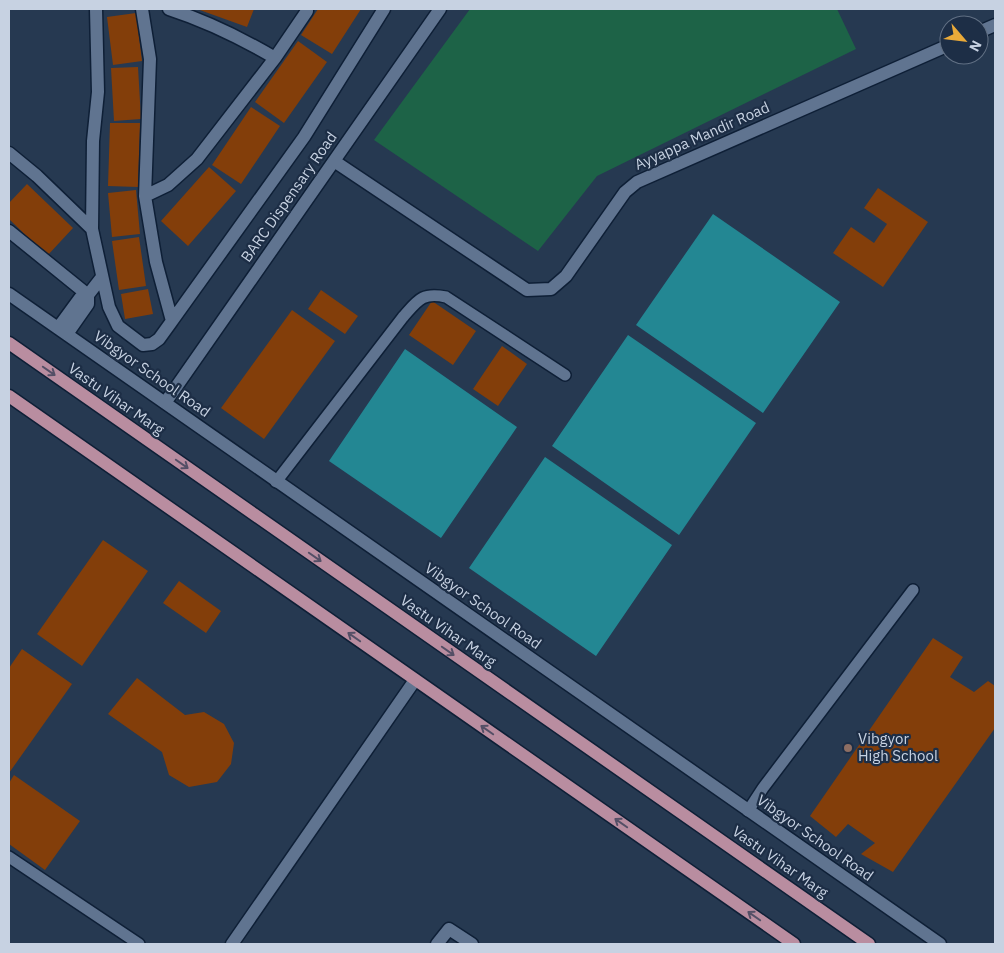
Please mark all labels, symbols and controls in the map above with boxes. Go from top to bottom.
north arrow [939,15,989,65]
text: N [965,37,986,55]
street label: Ayyappa Mandir Road [631,97,772,174]
street label: BARC Dispensary Road [236,128,341,265]
street label: Vibgyor School Road [90,326,214,421]
street label: Vastu Vihar Marg [65,358,168,439]
one-way arrow [42,366,56,376]
one-way arrow [175,459,189,469]
one-way arrow [308,552,321,563]
street label: Vibgyor School Road [421,558,545,653]
street label: Vastu Vihar Marg [397,590,500,671]
one-way arrow [347,632,361,642]
one-way arrow [441,646,455,656]
one-way arrow [480,725,494,735]
place label: Vibgyor High School [858,729,938,765]
marker: Vibgyor High School [842,742,854,754]
street label: Vibgyor School Road [753,790,877,885]
one-way arrow [614,818,628,828]
street label: Vastu Vihar Marg [729,821,832,902]
one-way arrow [747,911,761,921]

